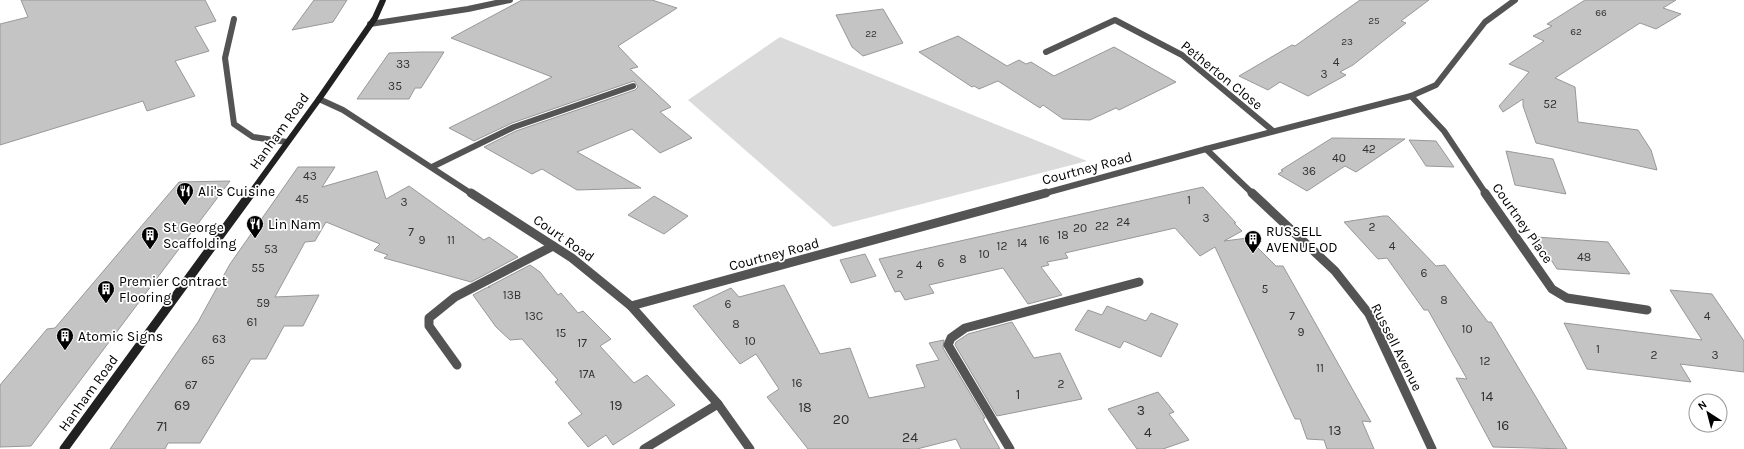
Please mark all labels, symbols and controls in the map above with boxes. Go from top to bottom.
house number: 66 [1595,7,1607,19]
house number: 25 [1368,15,1380,27]
house number: 62 [1570,26,1582,38]
house number: 22 [865,28,877,40]
house number: 23 [1341,36,1353,48]
street label: Petherton Close [1177,37,1266,114]
house number: 4 [1333,55,1340,69]
house number: 33 [396,57,410,71]
house number: 3 [1320,67,1328,81]
house number: 35 [388,79,402,93]
street label: Hanham Road [246,90,313,173]
house number: 52 [1543,97,1557,111]
house number: 42 [1362,142,1376,156]
street label: Courtney Road [1040,148,1134,189]
house number: 40 [1332,151,1346,165]
house number: 36 [1302,164,1316,178]
house number: 43 [303,169,317,183]
street label: Courtney Place [1489,180,1557,267]
restaurant icon: Ali's Cuisine [175,181,195,206]
place label: Ali's Cuisine [198,183,275,200]
house number: 45 [295,192,309,206]
house number: 1 [1187,193,1191,207]
house number: 3 [400,195,408,209]
street label: Court Road [530,211,598,266]
house number: 3 [1202,211,1210,225]
restaurant icon: Lin Nam [245,214,265,239]
house number: 24 [1116,215,1130,229]
place label: Lin Nam [268,216,321,233]
place label: St George Scaffolding [163,219,236,252]
house number: 22 [1095,219,1109,233]
house number: 2 [1369,220,1376,234]
house number: 20 [1073,221,1087,235]
place label: RUSSELL AVENUE OD [1266,223,1338,256]
building icon: St George Scaffolding [140,225,160,250]
house number: 7 [408,225,414,239]
house number: 18 [1057,228,1069,242]
building icon: RUSSELL AVENUE OD [1243,229,1263,254]
house number: 9 [419,233,426,247]
house number: 11 [447,233,455,247]
house number: 16 [1039,233,1050,247]
street label: Courtney Road [727,234,821,275]
house number: 14 [1017,236,1028,250]
house number: 12 [997,239,1008,253]
house number: 4 [1389,239,1396,253]
house number: 53 [264,242,278,256]
house number: 10 [978,247,990,261]
house number: 48 [1577,250,1591,264]
house number: 8 [959,252,967,266]
house number: 6 [938,256,945,270]
house number: 4 [916,258,923,272]
house number: 55 [251,261,265,275]
house number: 6 [1421,266,1428,280]
house number: 2 [897,267,904,281]
place label: Premier Contract Flooring [119,273,227,306]
building icon: Premier Contract Flooring [96,279,116,304]
house number: 5 [1262,282,1269,296]
house number: 13B [503,288,521,302]
house number: 8 [1440,293,1448,307]
house number: 59 [256,296,270,310]
house number: 6 [725,297,732,311]
street label: Russell Avenue [1367,301,1426,394]
house number: 13C [525,309,543,323]
house number: 7 [1289,309,1295,323]
house number: 4 [1704,309,1711,323]
house number: 61 [247,315,257,329]
house number: 8 [732,317,740,331]
house number: 10 [1461,322,1473,336]
house number: 9 [1298,325,1305,339]
building icon: Atomic Signs [55,326,75,351]
house number: 15 [556,326,567,340]
place label: Atomic Signs [78,328,163,345]
house number: 63 [212,332,226,346]
house number: 10 [744,334,756,348]
house number: 17 [577,336,587,350]
house number: 1 [1596,342,1600,356]
house number: 2 [1651,348,1658,362]
house number: 3 [1711,348,1719,362]
street label: Hanham Road [55,352,122,435]
house number: 65 [201,353,215,367]
house number: 12 [1480,354,1491,368]
house number: 11 [1316,361,1324,375]
house number: 17A [579,367,595,381]
house number: 16 [792,376,803,390]
house number: 2 [1058,377,1065,391]
house number: 67 [185,378,198,392]
house number: 1 [1016,386,1020,403]
house number: 14 [1481,388,1493,405]
north arrow [1688,393,1728,433]
house number: 69 [174,397,190,414]
house number: 19 [610,397,622,414]
text: N [1695,398,1709,413]
house number: 18 [798,399,812,416]
house number: 3 [1137,402,1145,419]
house number: 20 [833,411,849,428]
house number: 16 [1497,417,1509,434]
house number: 71 [156,418,168,435]
house number: 13 [1329,422,1341,439]
house number: 4 [1144,424,1152,441]
house number: 24 [902,429,918,446]

